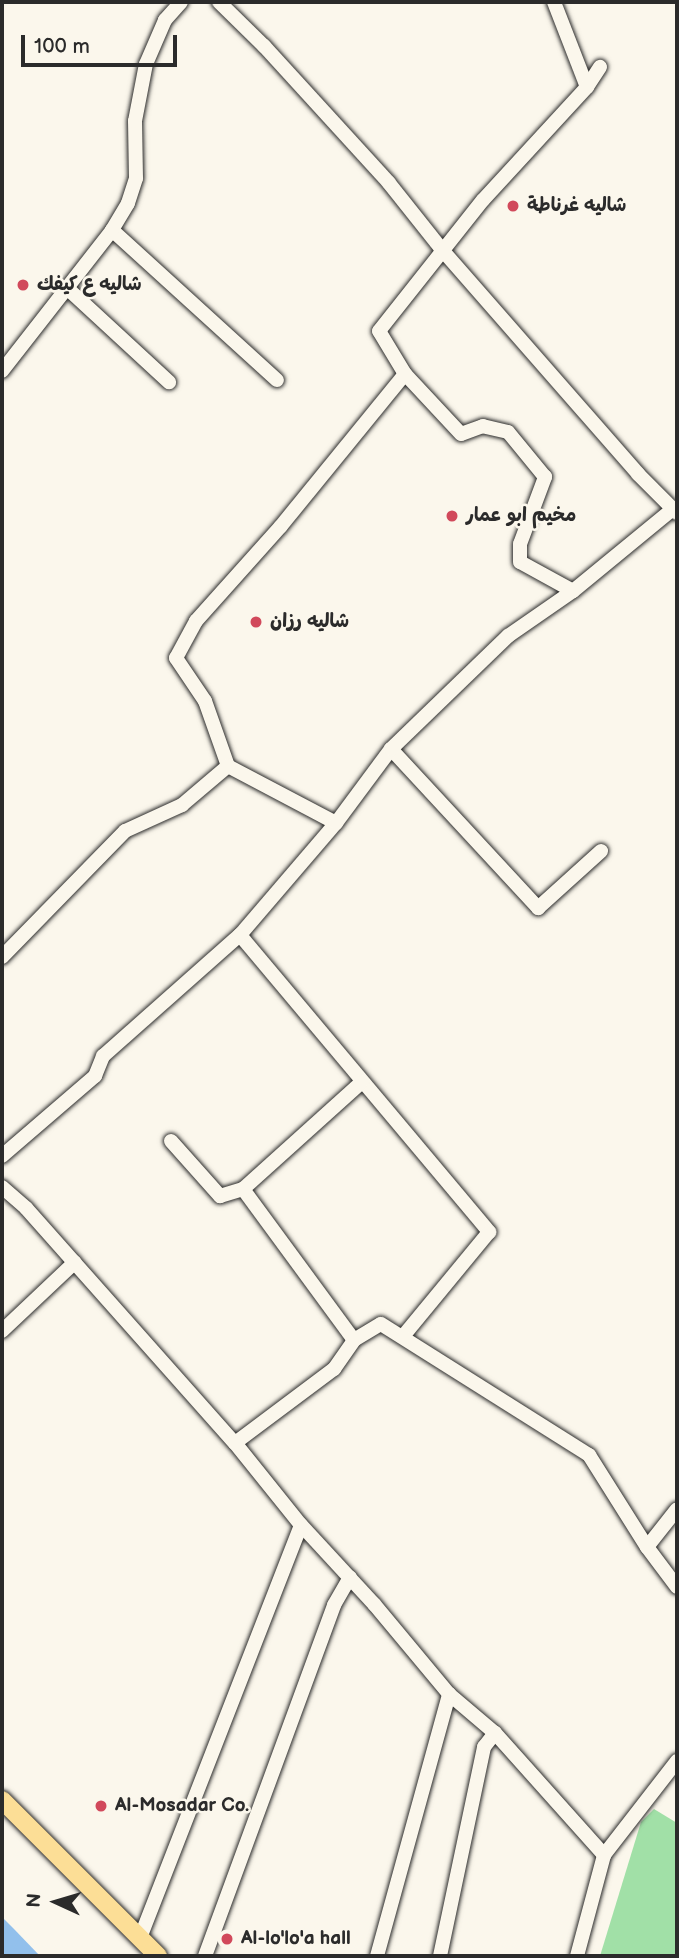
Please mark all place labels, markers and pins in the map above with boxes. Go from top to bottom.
place label: شاليه غرناطة [527,195,626,217]
marker: شاليه غرناطة [505,198,521,214]
place label: شاليه ع كيفك [37,274,142,296]
marker: شاليه ع كيفك [15,277,31,293]
place label: مخيم ابو عمار [466,505,576,527]
marker: مخيم ابو عمار [444,508,460,524]
place label: شاليه رزان [270,611,349,633]
marker: شاليه رزان [248,614,264,630]
place label: Al-Mosadar Co. [115,1795,249,1817]
marker: Al-Mosadar Co. [93,1798,109,1814]
place label: Al-lo'lo'a hall [241,1928,351,1950]
marker: Al-lo'lo'a hall [219,1931,235,1947]

